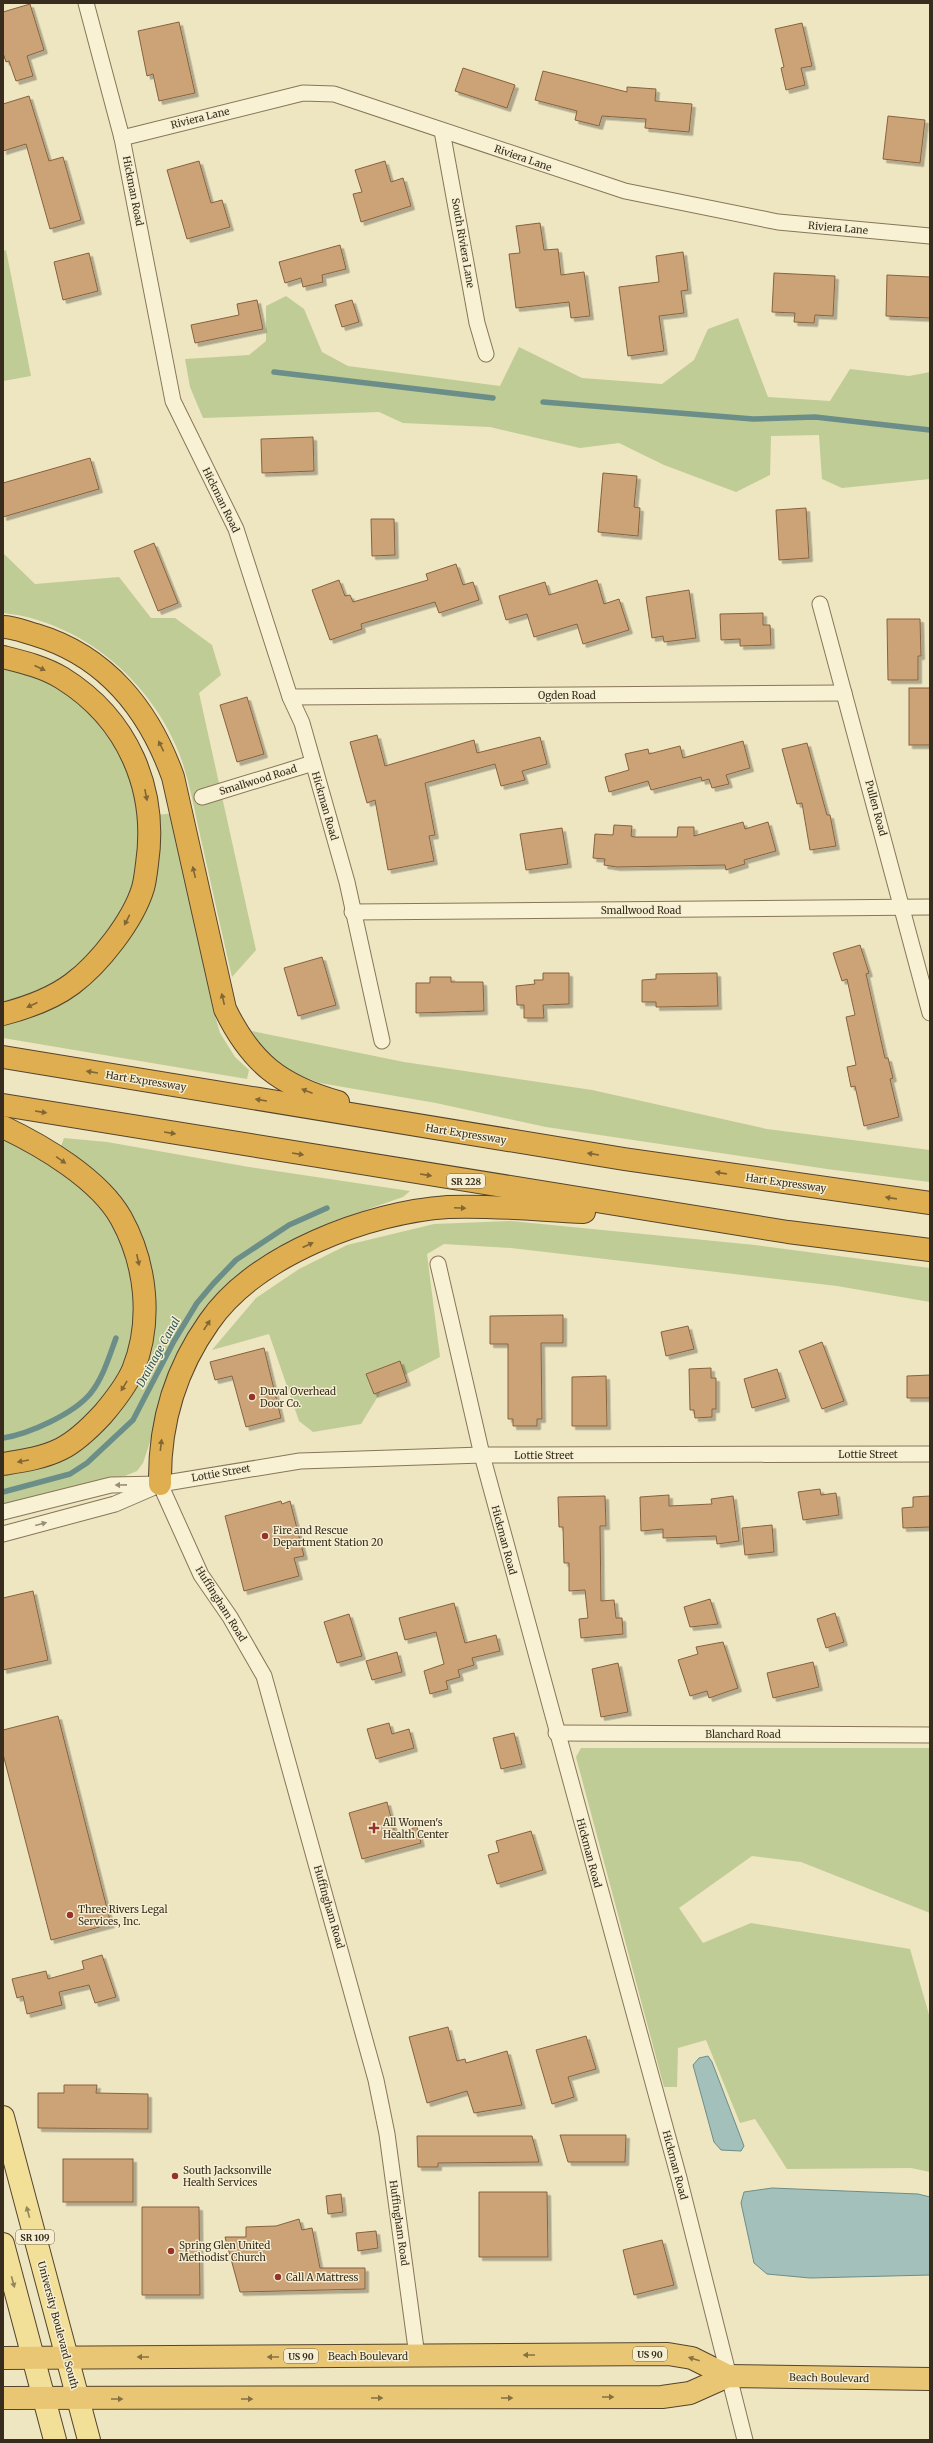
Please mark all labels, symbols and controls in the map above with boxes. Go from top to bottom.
street label: Riviera Lane [169,104,231,132]
street label: Riviera Lane [493,142,553,174]
street label: Hickman Road [120,155,146,227]
street label: South Riviera Lane [449,197,477,289]
street label: Riviera Lane [808,219,868,237]
street label: Hickman Road [200,465,242,535]
one-way arrow [34,665,46,671]
street label: Ogden Road [538,689,596,702]
one-way arrow [158,741,164,752]
street label: Smallwood Road [218,762,298,798]
street label: Hickman Road [309,770,341,842]
street label: Pullen Road [862,779,890,837]
one-way arrow [143,789,149,801]
one-way arrow [191,866,197,878]
street label: Smallwood Road [601,904,681,917]
one-way arrow [124,915,130,926]
one-way arrow [219,992,225,1005]
one-way arrow [26,1002,38,1008]
street label: Hart Expressway [105,1068,187,1094]
one-way arrow [86,1069,98,1075]
one-way arrow [300,1088,312,1094]
one-way arrow [255,1097,267,1103]
one-way arrow [35,1109,48,1115]
street label: Hart Expressway [425,1121,507,1147]
one-way arrow [164,1130,176,1136]
one-way arrow [292,1151,304,1157]
one-way arrow [586,1151,599,1157]
one-way arrow [56,1156,66,1164]
one-way arrow [715,1170,727,1176]
street label: Hart Expressway [745,1171,827,1195]
one-way arrow [420,1172,432,1178]
road number: SR 228 [447,1174,485,1188]
one-way arrow [885,1194,897,1201]
one-way arrow [454,1205,467,1211]
one-way arrow [302,1242,313,1248]
one-way arrow [136,1254,142,1267]
water label: Drainage Canal [133,1315,183,1390]
one-way arrow [203,1320,211,1330]
one-way arrow [120,1380,127,1392]
place label: Duval Overhead Door Co. [260,1385,336,1410]
marker: Duval Overhead Door Co. [247,1392,257,1402]
one-way arrow [158,1439,164,1451]
street label: Lottie Street [838,1448,898,1461]
street label: Lottie Street [514,1449,574,1462]
one-way arrow [17,1458,29,1464]
street label: Lottie Street [191,1461,252,1485]
one-way arrow [114,1482,127,1488]
street label: Hickman Road [489,1504,519,1576]
one-way arrow [34,1520,47,1526]
place label: Fire and Rescue Department Station 20 [273,1524,383,1549]
marker: Fire and Rescue Department Station 20 [260,1531,270,1541]
street label: Huffingham Road [193,1564,249,1644]
street label: Blanchard Road [705,1728,781,1741]
place label: All Women's Health Center [382,1816,449,1841]
street label: Hickman Road [574,1817,604,1889]
marker: All Women's Health Center [368,1822,380,1834]
street label: Huffingham Road [311,1864,347,1950]
place label: Three Rivers Legal Services, Inc. [78,1903,168,1928]
marker: Three Rivers Legal Services, Inc. [65,1910,75,1920]
street label: Hickman Road [660,2129,690,2201]
place label: South Jacksonville Health Services [183,2164,271,2189]
marker: South Jacksonville Health Services [170,2171,180,2181]
street label: Huffingham Road [387,2179,411,2267]
one-way arrow [25,2206,31,2218]
road number: SR 109 [16,2230,54,2244]
place label: Spring Glen United Methodist Church [179,2239,270,2264]
marker: Spring Glen United Methodist Church [166,2246,176,2256]
street label: University Boulevard South [35,2260,81,2391]
place label: Call A Mattress [286,2271,359,2284]
marker: Call A Mattress [273,2272,283,2282]
one-way arrow [10,2276,16,2288]
road number: US 90 [633,2347,667,2361]
road number: US 90 [284,2349,318,2363]
street label: Beach Boulevard [328,2350,408,2363]
one-way arrow [522,2352,535,2358]
one-way arrow [136,2354,149,2360]
one-way arrow [266,2354,279,2360]
one-way arrow [688,2356,700,2362]
street label: Beach Boulevard [789,2371,869,2385]
one-way arrow [602,2394,615,2400]
one-way arrow [371,2395,384,2401]
one-way arrow [501,2395,514,2401]
one-way arrow [111,2396,124,2402]
one-way arrow [241,2396,254,2402]

